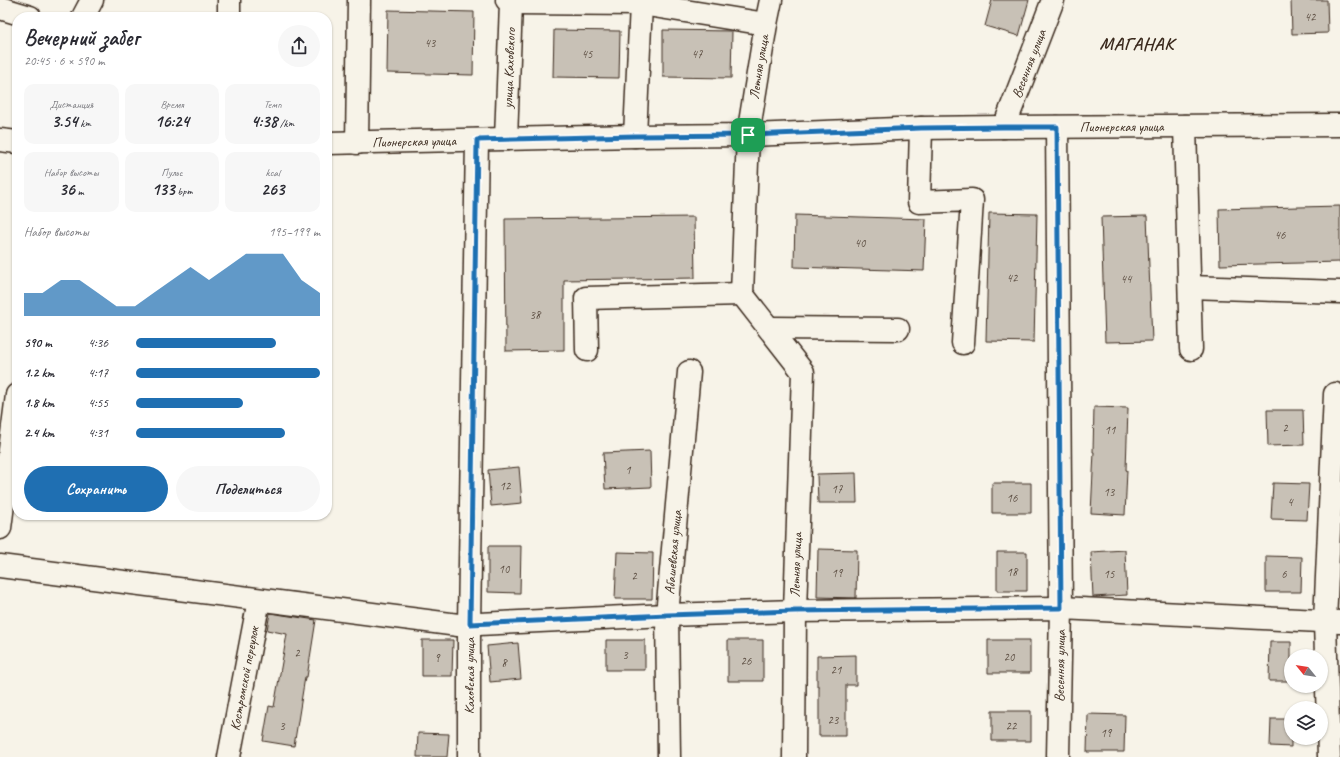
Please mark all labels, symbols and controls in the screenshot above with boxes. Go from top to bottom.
house number: 42 [1305,9,1317,25]
text: Вечерний забег [24,24,139,52]
button: share [278,25,320,67]
street label: улица Каховского [499,26,519,110]
street label: Весенняя улица [1008,26,1050,100]
street label: Летняя улица [746,32,773,100]
district label: МАГАНАК [1100,33,1177,55]
house number: 43 [425,35,437,51]
house number: 45 [582,46,593,62]
house number: 47 [692,46,703,62]
text: 20:45 · 6 × 590 m [24,53,105,69]
text: Дистанция [49,97,93,111]
text: Время [160,97,184,111]
text: Темп [264,97,282,111]
text: 3.54 [52,111,78,132]
text: 16:24 [155,111,189,132]
text: 4:38 [251,111,277,132]
text: km [78,116,91,130]
text: /km [277,116,294,130]
pin [731,118,765,152]
street label: Пионерская улица [1080,118,1165,135]
icon: arrive [737,124,759,146]
street label: Пионерская улица [372,132,457,150]
text: Набор высоты [44,165,99,179]
text: Пульс [161,165,183,179]
text: kcal [265,165,280,179]
text: 36 [59,179,75,200]
text: 133 [152,179,175,200]
text: 263 [261,179,284,200]
text: m [75,184,84,198]
text: bpm [175,184,192,198]
text: Набор высоты [24,224,89,240]
text: 195–199 m [269,224,320,240]
house number: 46 [1275,227,1286,243]
house number: 40 [855,235,867,251]
house number: 42 [1007,270,1019,286]
house number: 44 [1121,271,1133,287]
house number: 38 [530,307,542,323]
text: 590 m [24,335,52,351]
text: 4:36 [88,335,108,351]
text: 1.2 km [24,365,54,381]
text: 4:17 [88,365,108,381]
text: 1.8 km [24,395,54,411]
text: 4:55 [88,395,108,411]
house number: 2 [1282,420,1289,436]
house number: 11 [1105,422,1116,438]
text: 2.4 km [24,425,54,441]
text: 4:31 [88,425,108,441]
house number: 1 [625,462,631,478]
button: Сохранить [24,466,168,512]
button: Поделиться [176,466,320,512]
house number: 12 [500,478,512,494]
house number: 17 [832,481,843,497]
house number: 13 [1104,484,1116,500]
house number: 16 [1007,490,1018,506]
house number: 4 [1287,494,1294,510]
street label: Абашевская улица [660,509,685,595]
street label: Летняя улица [786,531,806,598]
house number: 10 [499,561,511,577]
house number: 18 [1007,564,1019,580]
house number: 19 [832,565,844,581]
house number: 15 [1104,566,1115,582]
house number: 6 [1281,566,1287,582]
house number: 2 [631,568,638,584]
street label: Костромской переулок [226,623,263,732]
street label: Весенняя улица [1051,629,1069,702]
street label: Каховская улица [461,637,478,714]
house number: 2 [294,645,301,661]
house number: 3 [622,647,629,663]
house number: 20 [1004,649,1016,665]
north arrow [1284,649,1328,693]
map controls [1284,649,1328,745]
house number: 9 [434,650,441,666]
house number: 26 [741,653,752,669]
house number: 8 [501,655,508,671]
house number: 21 [831,662,842,678]
button: layers [1284,701,1328,745]
house number: 23 [828,712,840,728]
house number: 3 [279,718,286,734]
house number: 22 [1006,718,1018,734]
house number: 19 [1101,725,1113,741]

